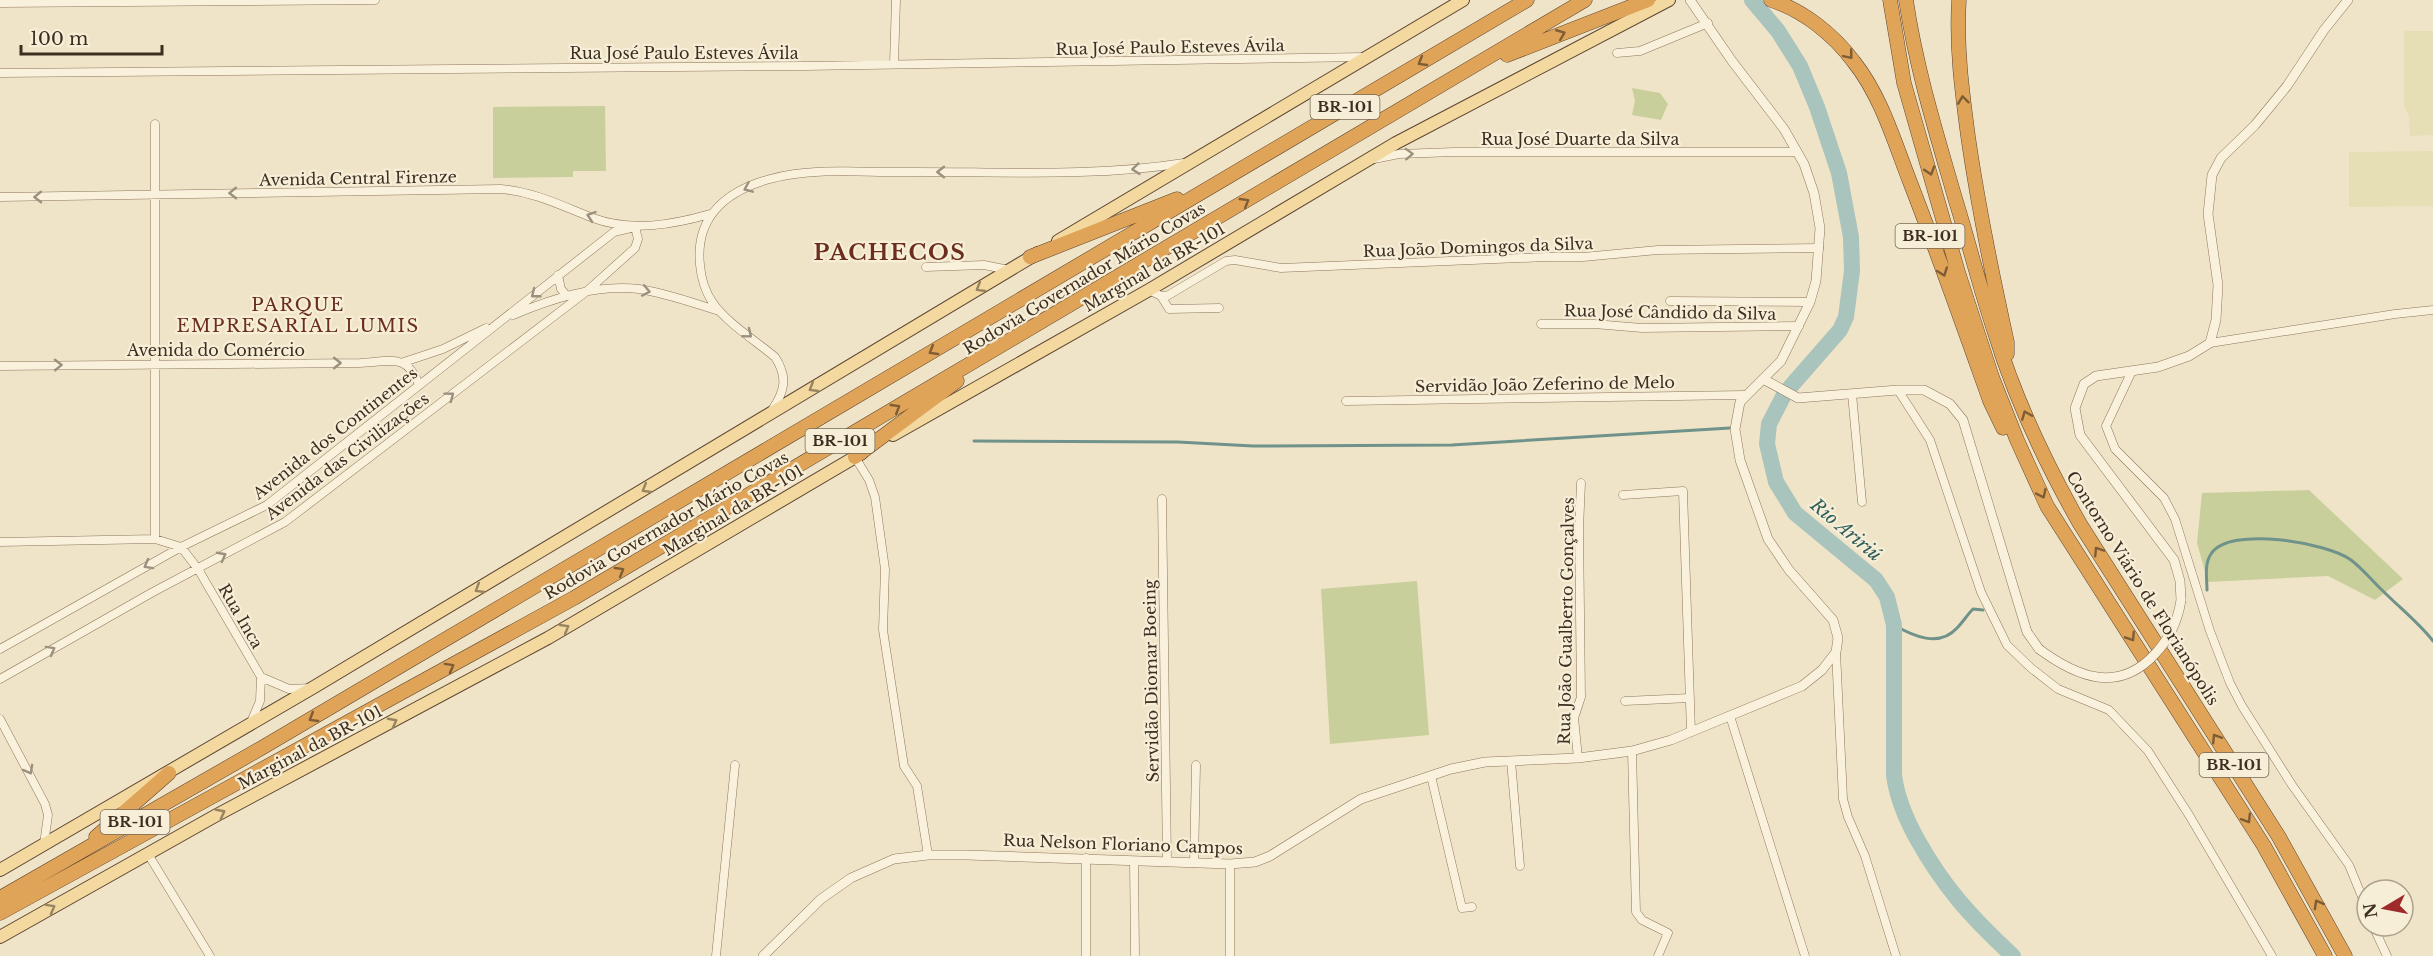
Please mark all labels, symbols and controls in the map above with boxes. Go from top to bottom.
scale bar [21,18,162,56]
text: 100 m [30,28,88,50]
one-way arrow [1554,29,1565,41]
street label: Rua José Paulo Esteves Ávila [1055,35,1285,59]
street label: Rua José Paulo Esteves Ávila [569,43,799,63]
one-way arrow [1842,48,1853,59]
one-way arrow [1418,55,1428,67]
road number: BR-101 [1310,95,1380,119]
one-way arrow [1958,96,1970,105]
street label: Rua José Duarte da Silva [1481,129,1679,149]
one-way arrow [1404,147,1413,160]
one-way arrow [1131,162,1141,175]
one-way arrow [1923,165,1935,176]
street label: Avenida Central Firenze [258,166,457,190]
one-way arrow [937,166,946,178]
one-way arrow [743,180,754,192]
one-way arrow [228,187,237,200]
one-way arrow [33,190,42,203]
one-way arrow [1239,197,1249,209]
street label: Rodovia Governador Mário Covas [959,198,1209,358]
one-way arrow [586,211,597,224]
street label: Marginal da BR-101 [1079,218,1229,316]
road number: BR-101 [1896,224,1964,248]
street label: Rua João Domingos da Silva [1363,233,1594,261]
district label: PACHECOS [814,239,966,266]
one-way arrow [1936,266,1949,276]
one-way arrow [976,280,986,292]
one-way arrow [640,284,650,297]
one-way arrow [531,286,542,297]
district label: PARQUE EMPRESARIAL LUMIS [176,294,420,337]
street label: Rua José Cândido da Silva [1564,300,1776,324]
one-way arrow [741,327,752,338]
street label: Avenida do Comércio [126,340,305,360]
one-way arrow [929,344,939,355]
one-way arrow [333,357,342,369]
one-way arrow [54,359,63,371]
street label: Avenida dos Continentes [248,363,421,504]
street label: Servidão João Zeferino de Melo [1415,372,1675,396]
one-way arrow [809,381,819,393]
street label: Avenida das Civilizações [261,388,433,525]
one-way arrow [443,392,454,403]
one-way arrow [890,403,901,415]
one-way arrow [2021,410,2033,421]
road number: BR-101 [806,429,874,453]
street label: Rodovia Governador Mário Covas [540,447,792,603]
street label: Marginal da BR-101 [659,460,807,560]
street label: Contorno Viário de Florianópolis [2062,467,2224,709]
one-way arrow [642,481,652,493]
one-way arrow [2034,487,2046,498]
water label: Rio Aririú [1805,493,1886,566]
street label: Rua João Gualberto Gonçalves [1554,497,1578,745]
one-way arrow [2094,547,2105,558]
one-way arrow [216,552,226,563]
one-way arrow [144,558,154,569]
one-way arrow [614,567,624,579]
street label: Servidão Diomar Boeing [1139,579,1163,783]
street label: Rua Inca [214,580,268,652]
one-way arrow [475,582,485,593]
one-way arrow [558,624,569,636]
one-way arrow [2124,630,2135,641]
one-way arrow [45,646,55,657]
one-way arrow [444,663,454,674]
street label: Marginal da BR-101 [234,700,386,794]
one-way arrow [309,711,319,722]
one-way arrow [387,718,398,729]
one-way arrow [2213,733,2224,744]
road number: BR-101 [2200,753,2268,777]
one-way arrow [21,764,33,774]
one-way arrow [215,809,225,820]
road number: BR-101 [100,810,170,834]
one-way arrow [2240,813,2252,823]
street label: Rua Nelson Floriano Campos [1003,830,1243,858]
north arrow [2355,878,2415,938]
one-way arrow [2314,900,2325,910]
text: N [2359,901,2381,920]
one-way arrow [45,904,55,916]

